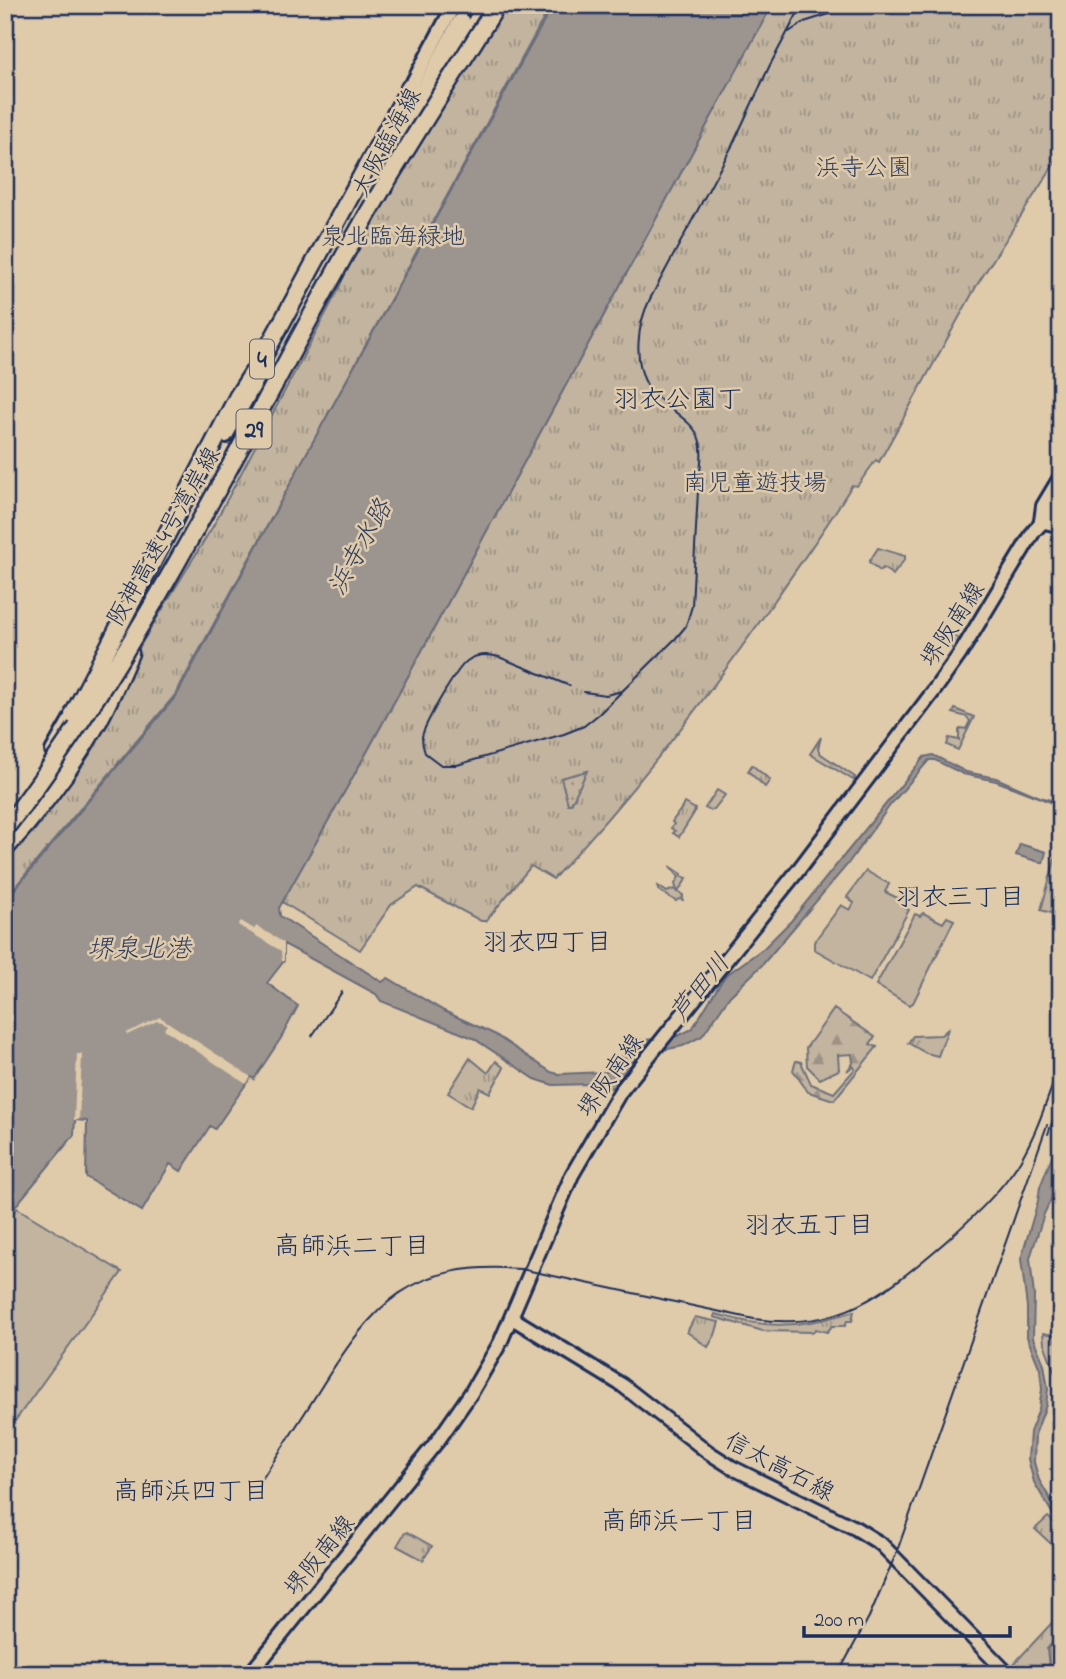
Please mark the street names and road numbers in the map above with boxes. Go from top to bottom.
street label: 大阪臨海線 [345,82,432,204]
road number: 4 [250,340,274,378]
road number: 29 [236,410,272,448]
street label: 阪神高速4号湾岸線 [100,441,231,633]
street label: 堺阪南線 [913,576,995,675]
street label: 堺阪南線 [570,1027,654,1126]
street label: 信太高石線 [718,1425,840,1512]
street label: 堺阪南線 [277,1508,365,1605]

